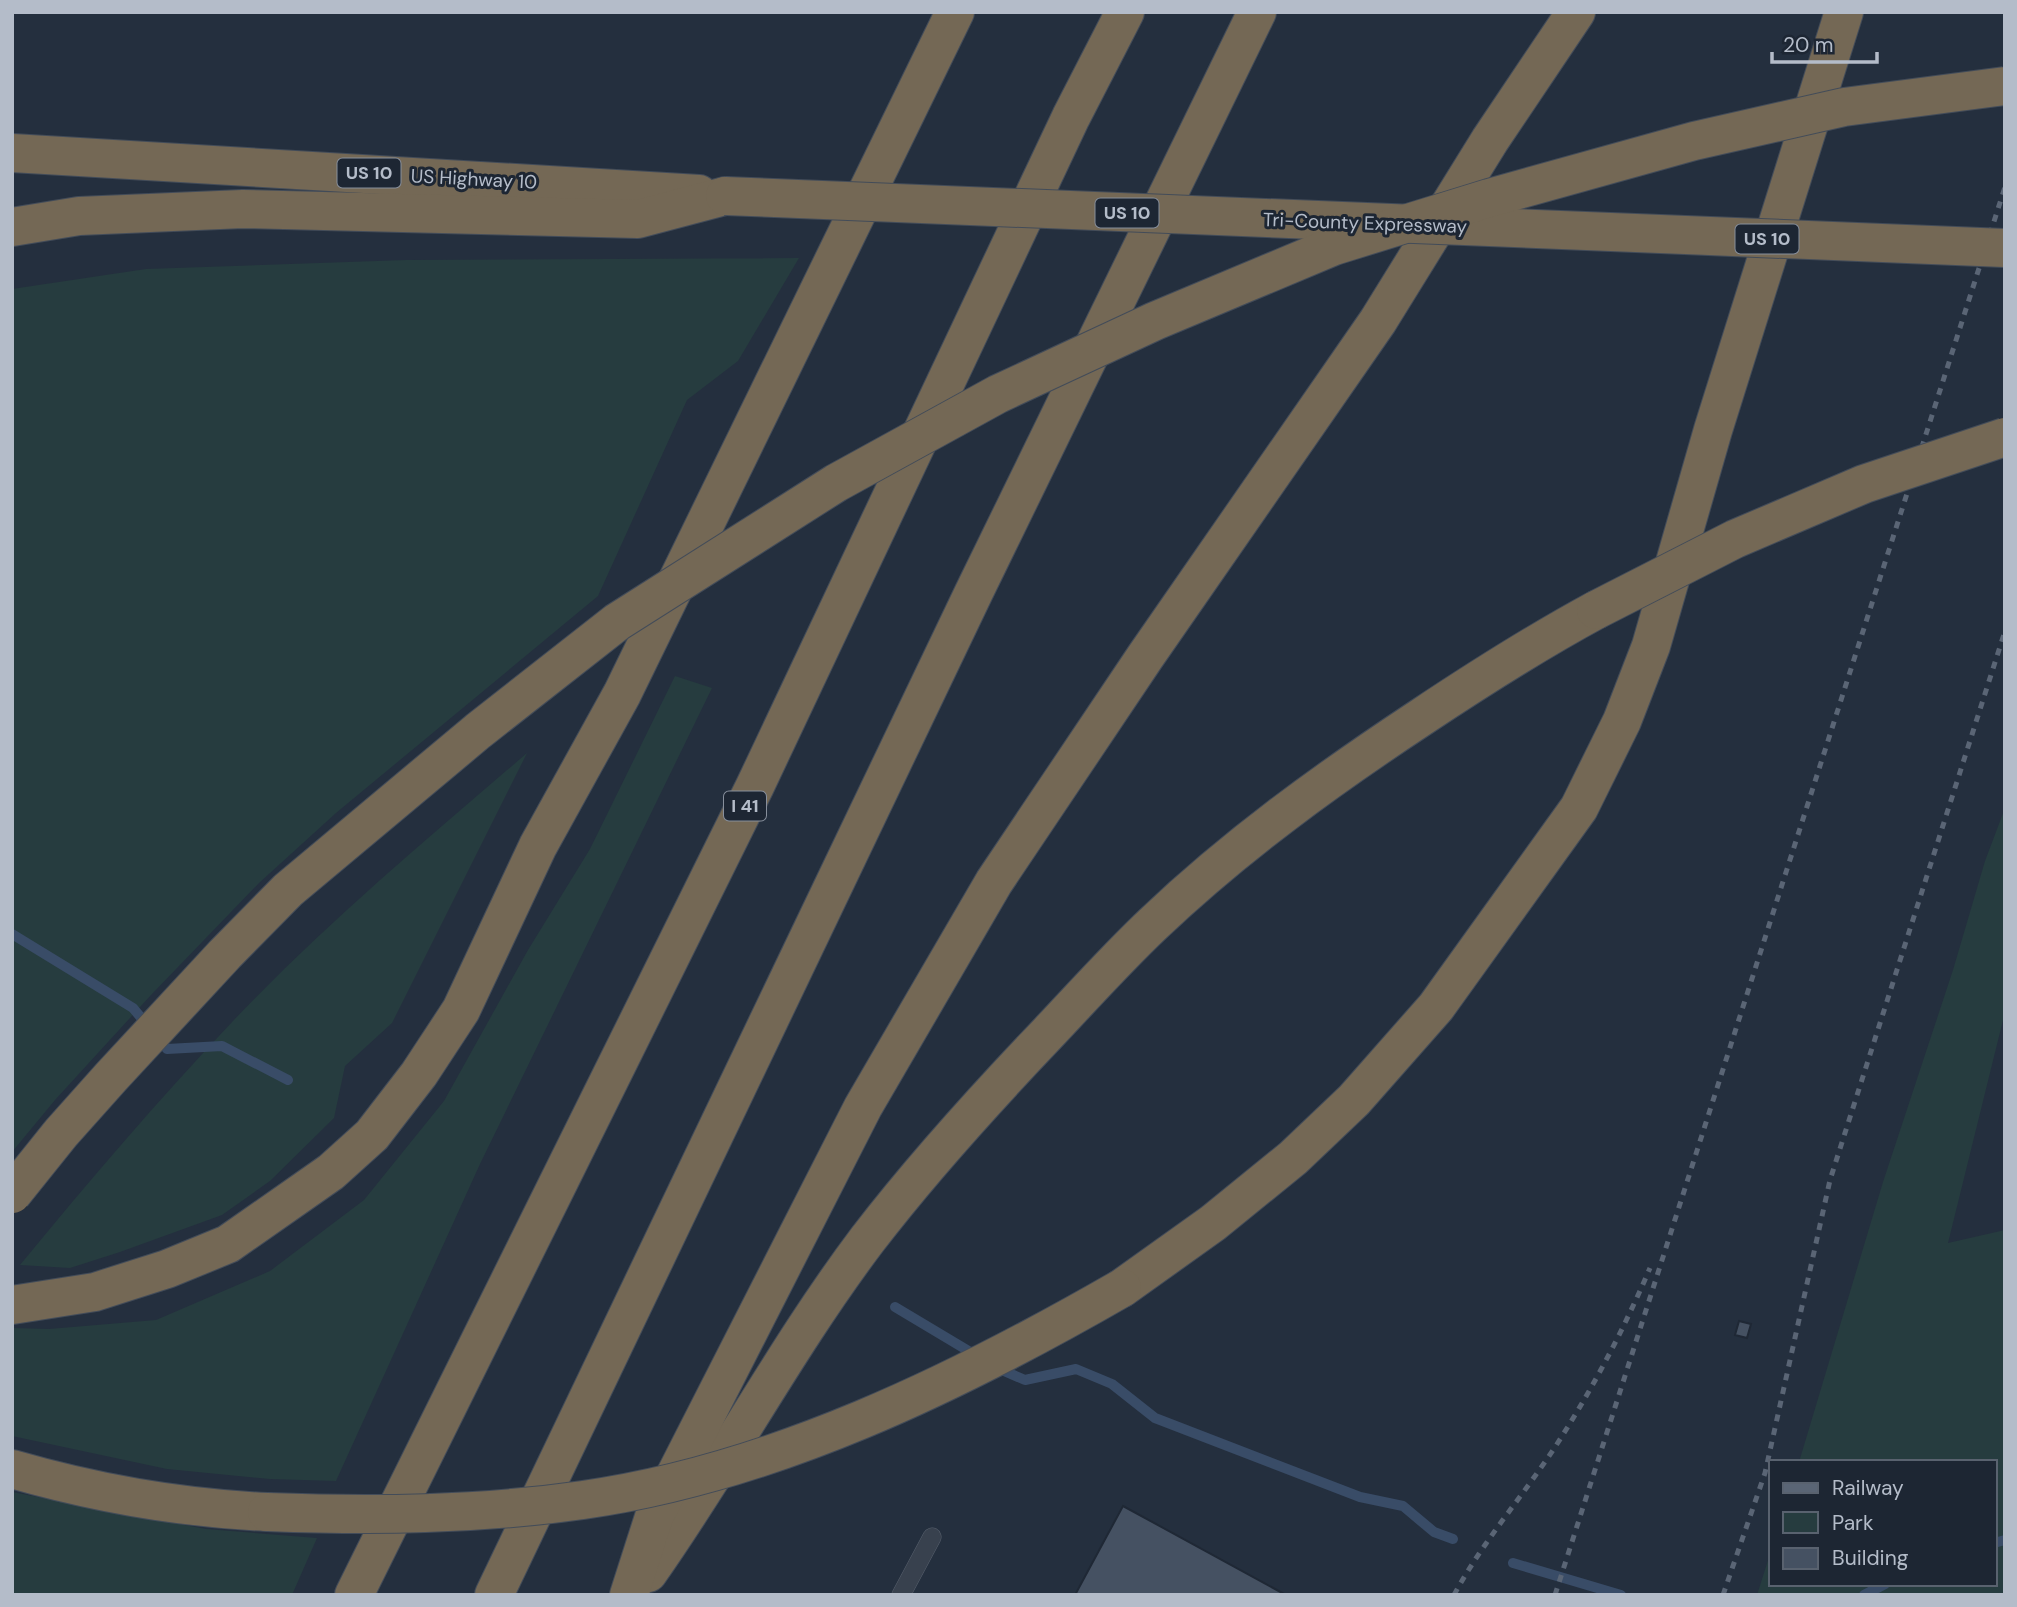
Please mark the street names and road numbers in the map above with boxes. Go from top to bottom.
road number: US 10 [338,158,400,188]
street label: US Highway 10 [410,163,538,195]
road number: US 10 [1096,198,1158,228]
street label: Tri-County Expressway [1263,207,1468,239]
road number: US 10 [1736,225,1798,254]
road number: I 41 [724,792,766,820]

